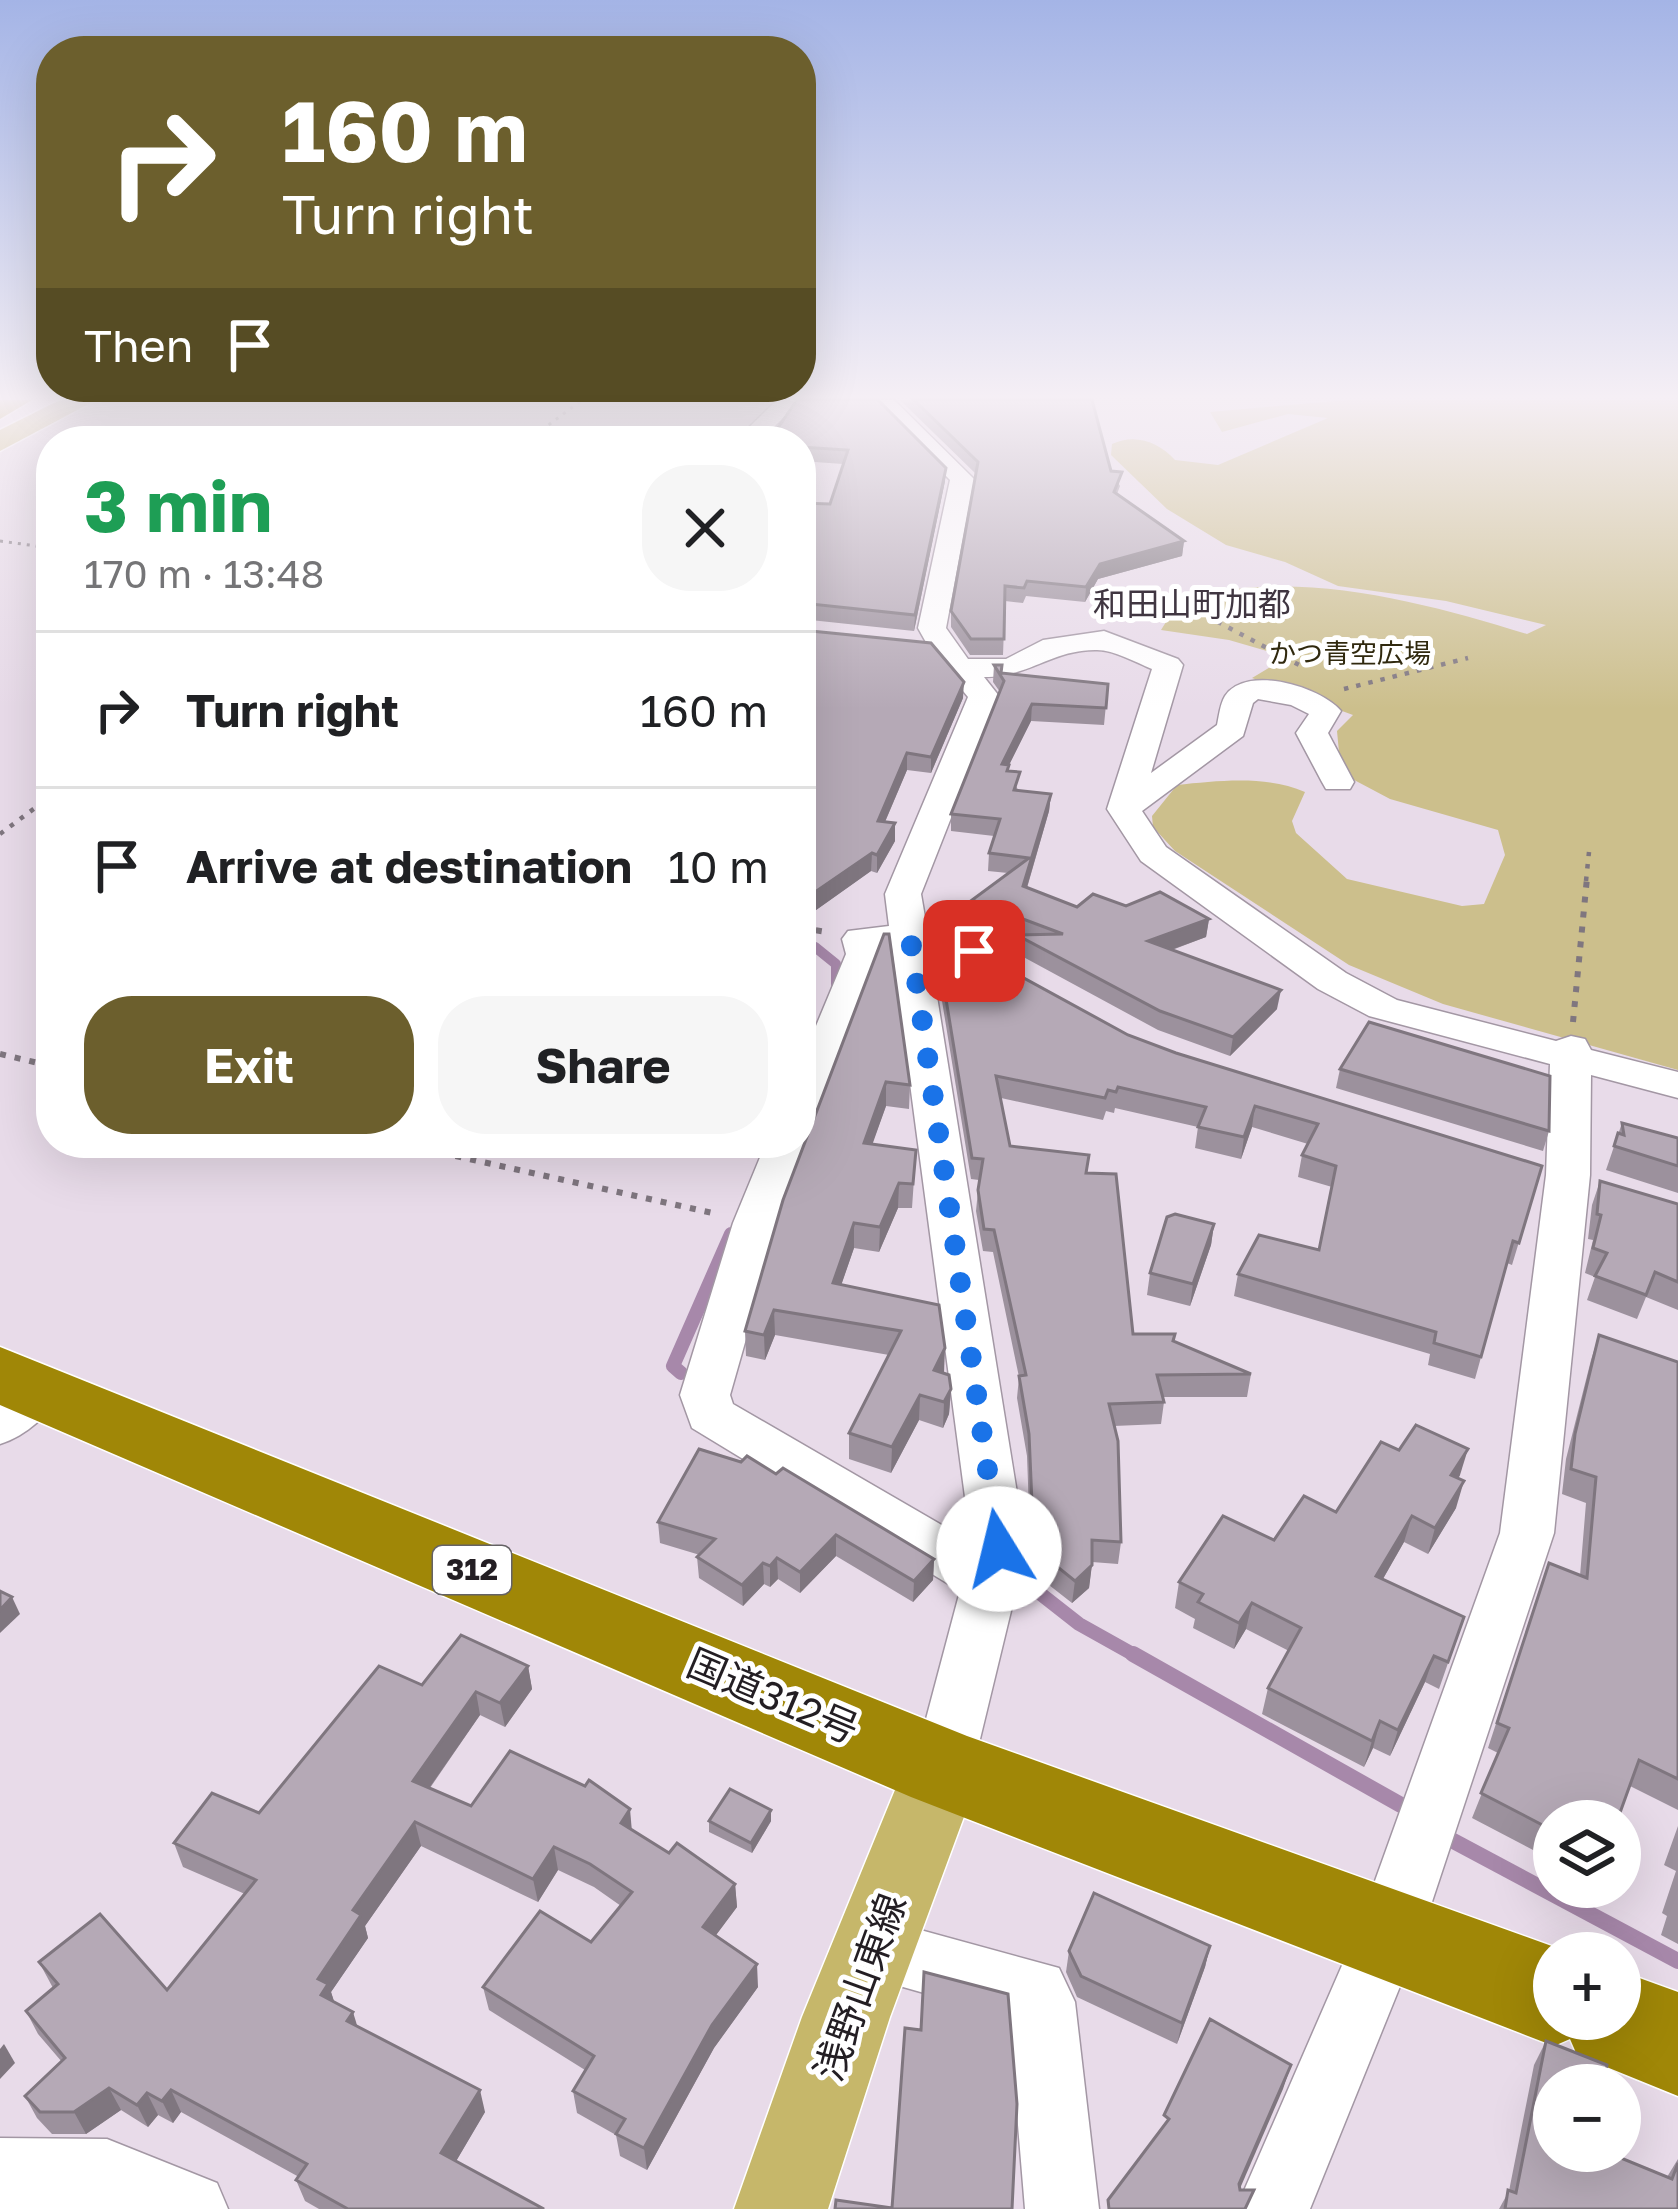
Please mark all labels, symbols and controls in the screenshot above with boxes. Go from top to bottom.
text: 160 m [282,80,528,180]
icon: right [84,84,240,240]
text: Turn right [282,181,534,246]
icon: arrive [217,312,283,378]
text: Then [84,318,193,372]
text: 3 min [84,461,272,548]
button: close [642,465,768,591]
text: 170 m · 13:48 [84,550,324,597]
district label: 和田山町加都 [1093,584,1291,623]
park label: かつ青空広場 [1269,637,1431,669]
icon: right [84,677,150,743]
text: Turn right [186,683,399,737]
text: 160 m [640,683,768,737]
icon: arrive [84,833,150,899]
text: Arrive at destination [186,839,632,893]
text: 10 m [668,839,769,893]
pin [923,900,1025,1002]
icon: arrive [941,918,1007,984]
button: Exit [84,996,414,1134]
button: Share [438,996,768,1134]
position arrow [936,1486,1062,1612]
road number: 312 [433,1546,511,1594]
street label: 国道312号 [681,1638,866,1753]
map controls [1533,1800,1641,2172]
button: layers [1533,1800,1641,1908]
street label: 浅野山東線 [804,1887,915,2086]
button: + [1533,1932,1641,2040]
button: − [1533,2064,1641,2172]

